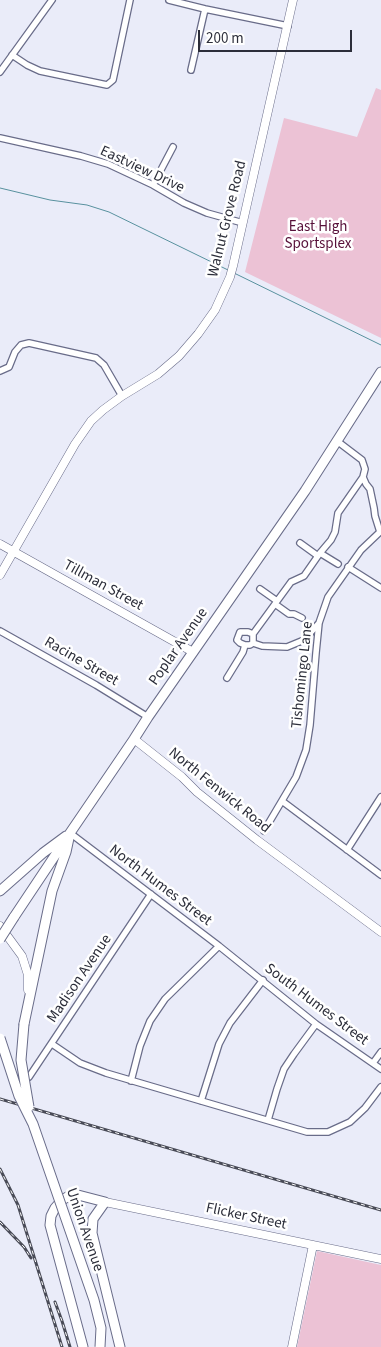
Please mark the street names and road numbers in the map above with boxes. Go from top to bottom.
street label: Eastview Drive [97,143,187,197]
street label: Walnut Grove Road [205,159,251,279]
street label: Tillman Street [60,557,146,615]
street label: Poplar Avenue [146,605,212,689]
street label: Tishomingo Lane [288,621,318,729]
street label: Racine Street [41,634,121,690]
street label: North Fenwick Road [164,744,274,838]
street label: North Humes Street [105,842,215,930]
street label: Madison Avenue [44,932,116,1026]
street label: South Humes Street [261,960,371,1050]
street label: Union Avenue [61,1186,107,1274]
street label: Flicker Street [204,1200,288,1234]

